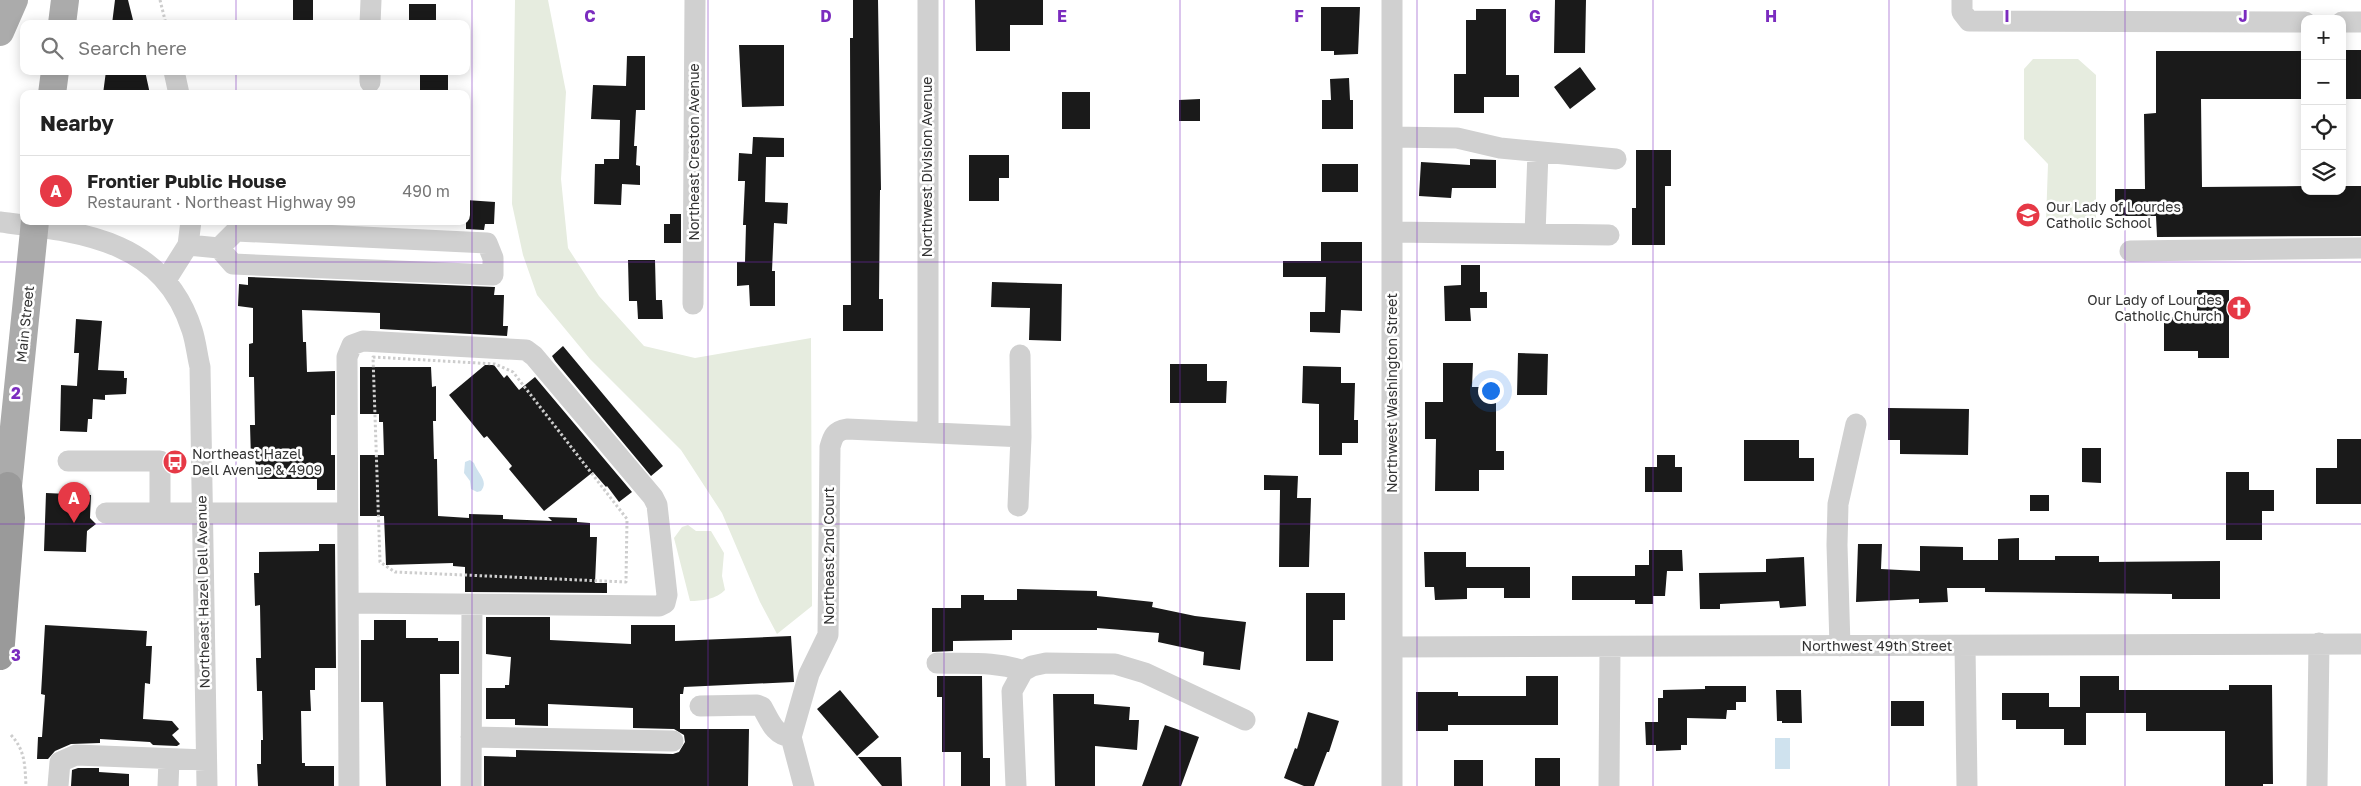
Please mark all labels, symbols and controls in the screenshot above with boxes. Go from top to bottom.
text: C [584,6,596,26]
text: D [820,6,832,26]
text: E [1057,6,1067,26]
text: F [1294,6,1304,26]
text: G [1529,6,1541,26]
text: H [1765,6,1777,26]
text: I [2004,6,2010,26]
text: J [2238,6,2248,26]
map controls [2301,15,2346,195]
button: + [2301,15,2346,60]
search box [20,20,470,75]
icon: search [38,34,66,62]
text: Search here [78,36,187,59]
button: − [2301,60,2346,105]
street label: Northeast Creston Avenue [685,63,702,241]
street label: Northwest Division Avenue [918,77,935,257]
button: locate [2301,105,2346,150]
text: Nearby [40,110,114,136]
button: layers [2301,150,2346,195]
text: Frontier Public House [87,169,286,192]
text: A [50,181,62,201]
text: 490 m [402,181,450,201]
text: Restaurant · Northeast Highway 99 [87,192,356,212]
place label: Our Lady of Lourdes Catholic School [2046,198,2181,231]
school or university icon: Our Lady of Lourdes Catholic School [2015,202,2041,228]
street label: Main Street [12,285,37,363]
place label: Our Lady of Lourdes Catholic Church [2087,291,2222,324]
street label: Northwest Washington Street [1383,293,1400,493]
church icon: Our Lady of Lourdes Catholic Church [2226,295,2252,321]
your location [1478,378,1504,404]
text: 2 [11,383,21,403]
place label: Northeast Hazel Dell Avenue & 4909 [192,445,322,478]
bus stop icon: Northeast Hazel Dell Avenue & 4909 [162,449,188,475]
pin: A [58,482,90,523]
street label: Northeast 2nd Court [820,487,837,625]
street label: Northeast Hazel Dell Avenue [192,495,213,689]
street label: Northwest 49th Street [1802,637,1952,654]
text: 3 [11,645,21,665]

